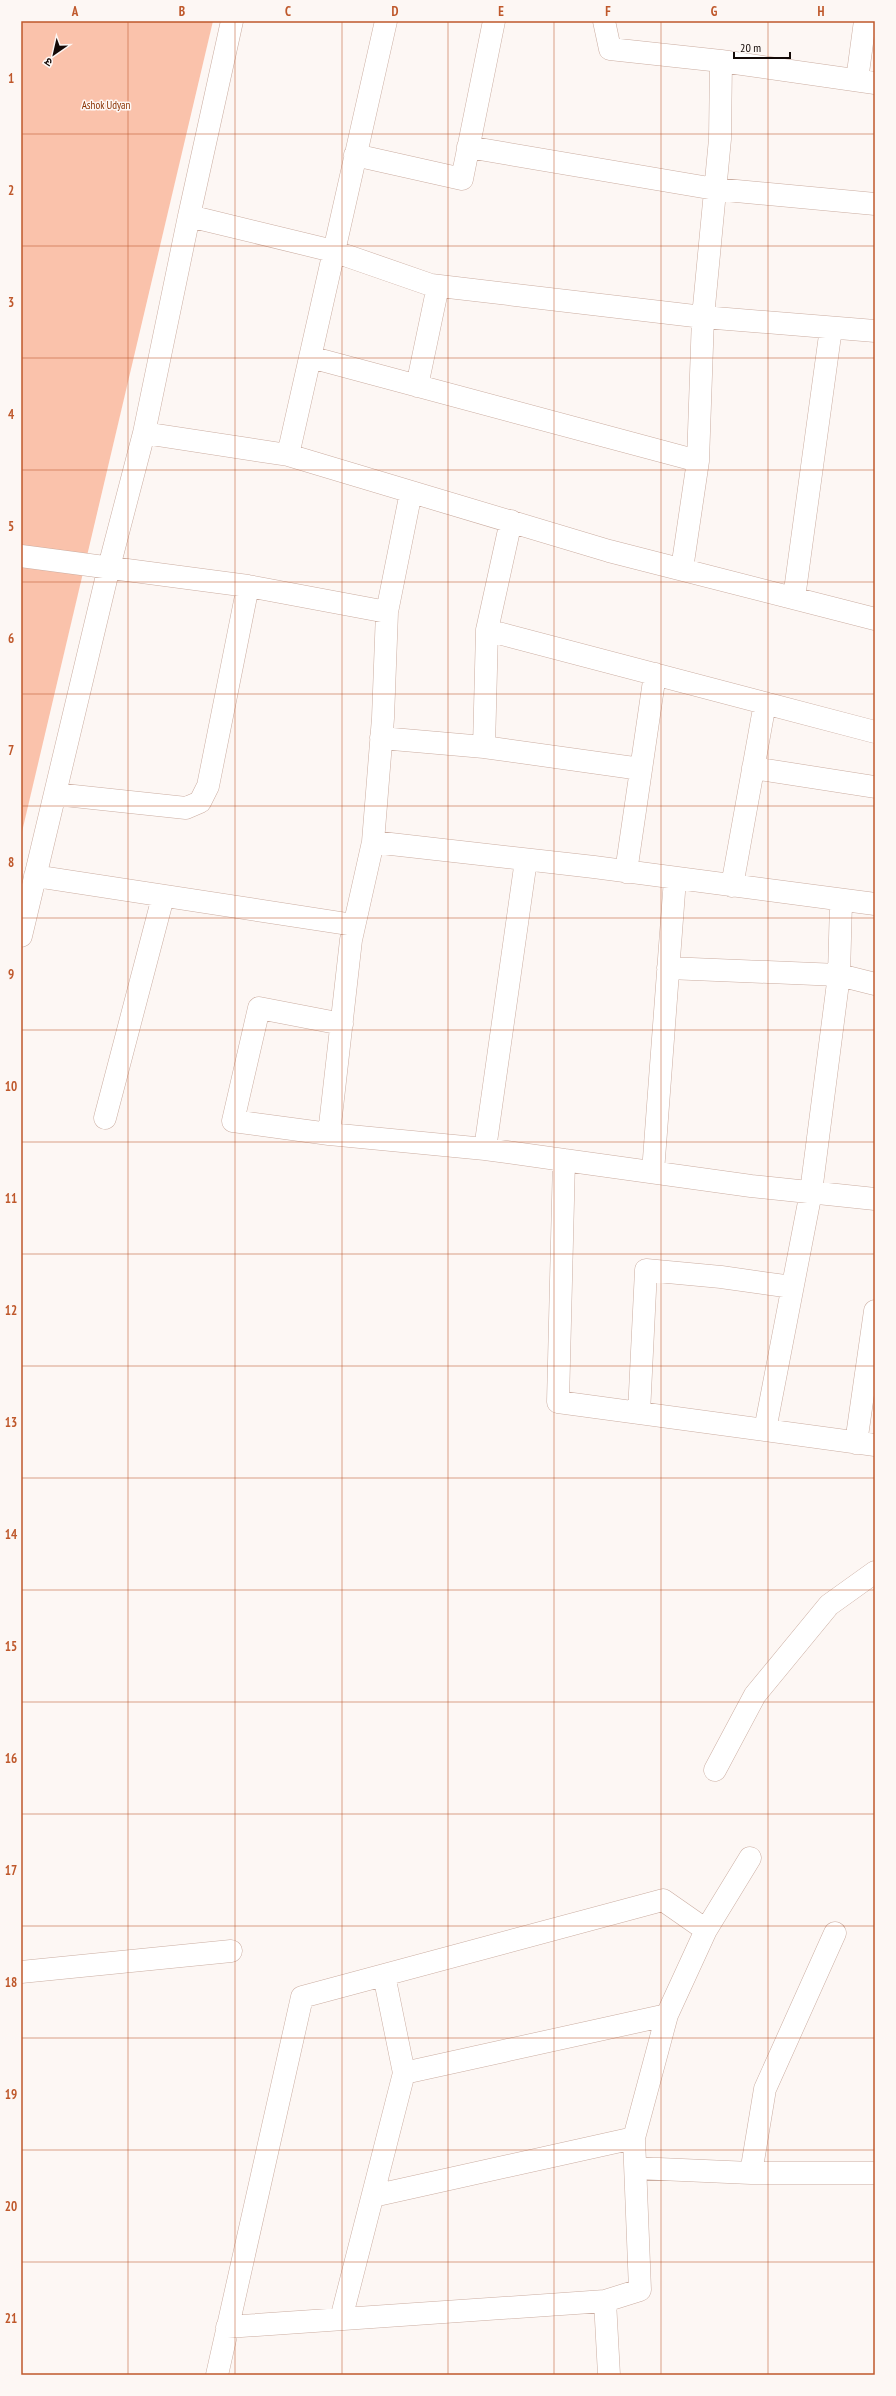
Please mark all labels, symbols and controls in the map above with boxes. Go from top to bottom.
text: A [71,3,79,20]
text: B [179,3,185,20]
text: C [285,3,291,20]
text: D [392,3,399,20]
text: E [498,3,504,20]
text: F [605,3,611,20]
text: G [711,3,718,20]
text: H [818,3,825,20]
north arrow [34,34,74,74]
scale bar [734,34,790,60]
text: 20 m [740,40,761,55]
text: उ [41,54,55,70]
text: 1 [8,70,14,87]
park label: Ashok Udyan [82,98,131,112]
text: 2 [8,182,14,199]
text: 3 [8,294,14,311]
text: 4 [8,406,15,423]
text: 5 [8,518,14,535]
text: 6 [8,630,14,647]
text: 7 [8,742,14,759]
text: 8 [8,854,14,871]
text: 9 [8,966,14,983]
text: 10 [5,1078,17,1095]
text: 11 [5,1190,17,1207]
text: 12 [5,1302,17,1319]
text: 13 [5,1414,17,1431]
text: 14 [5,1526,18,1543]
text: 15 [5,1638,17,1655]
text: 16 [5,1750,17,1767]
text: 17 [5,1862,17,1879]
text: 18 [5,1974,17,1991]
text: 19 [5,2086,17,2103]
text: 20 [5,2198,17,2215]
text: 21 [5,2310,17,2327]

